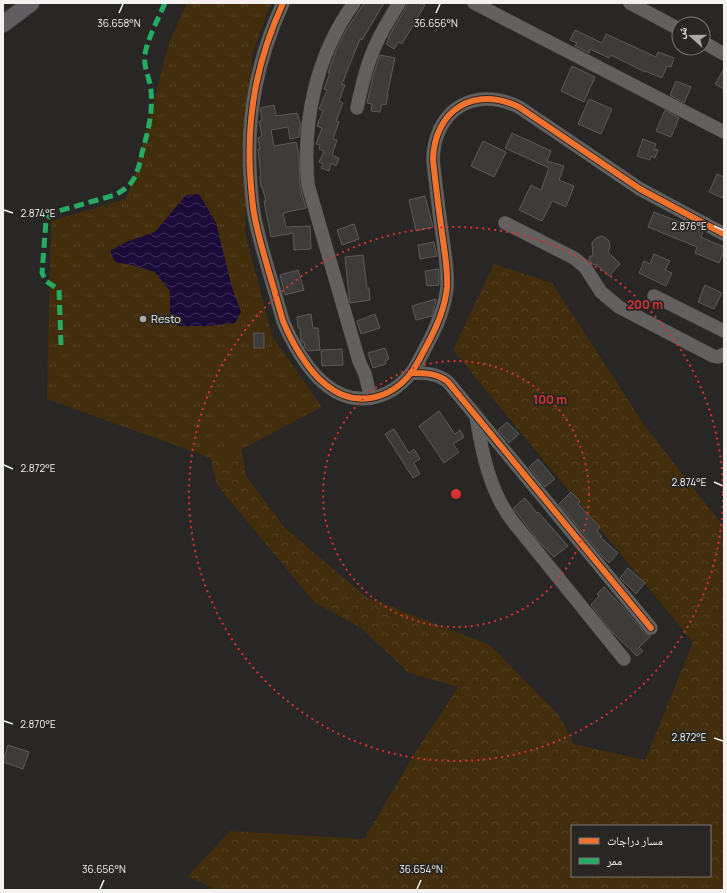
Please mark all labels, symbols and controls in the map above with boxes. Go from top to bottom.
text: 36.658°N [97,16,141,30]
text: 36.656°N [414,16,458,30]
north arrow [671,16,711,56]
text: ش [672,24,691,41]
text: 2.874°E [21,206,56,220]
text: 2.876°E [671,219,707,233]
text: 200 m [627,296,663,313]
place label: Resto [151,311,181,326]
marker: Resto [138,314,148,324]
text: 100 m [533,391,567,408]
text: 2.872°E [21,461,56,475]
text: 2.874°E [672,475,707,489]
centre of rings [449,487,463,501]
text: 2.870°E [20,717,56,731]
text: 2.872°E [672,730,707,744]
legend [571,825,711,877]
text: مسار دراجات [607,832,663,849]
text: ممر [606,852,622,869]
text: 36.656°N [82,862,126,876]
text: 36.654°N [399,862,443,876]

